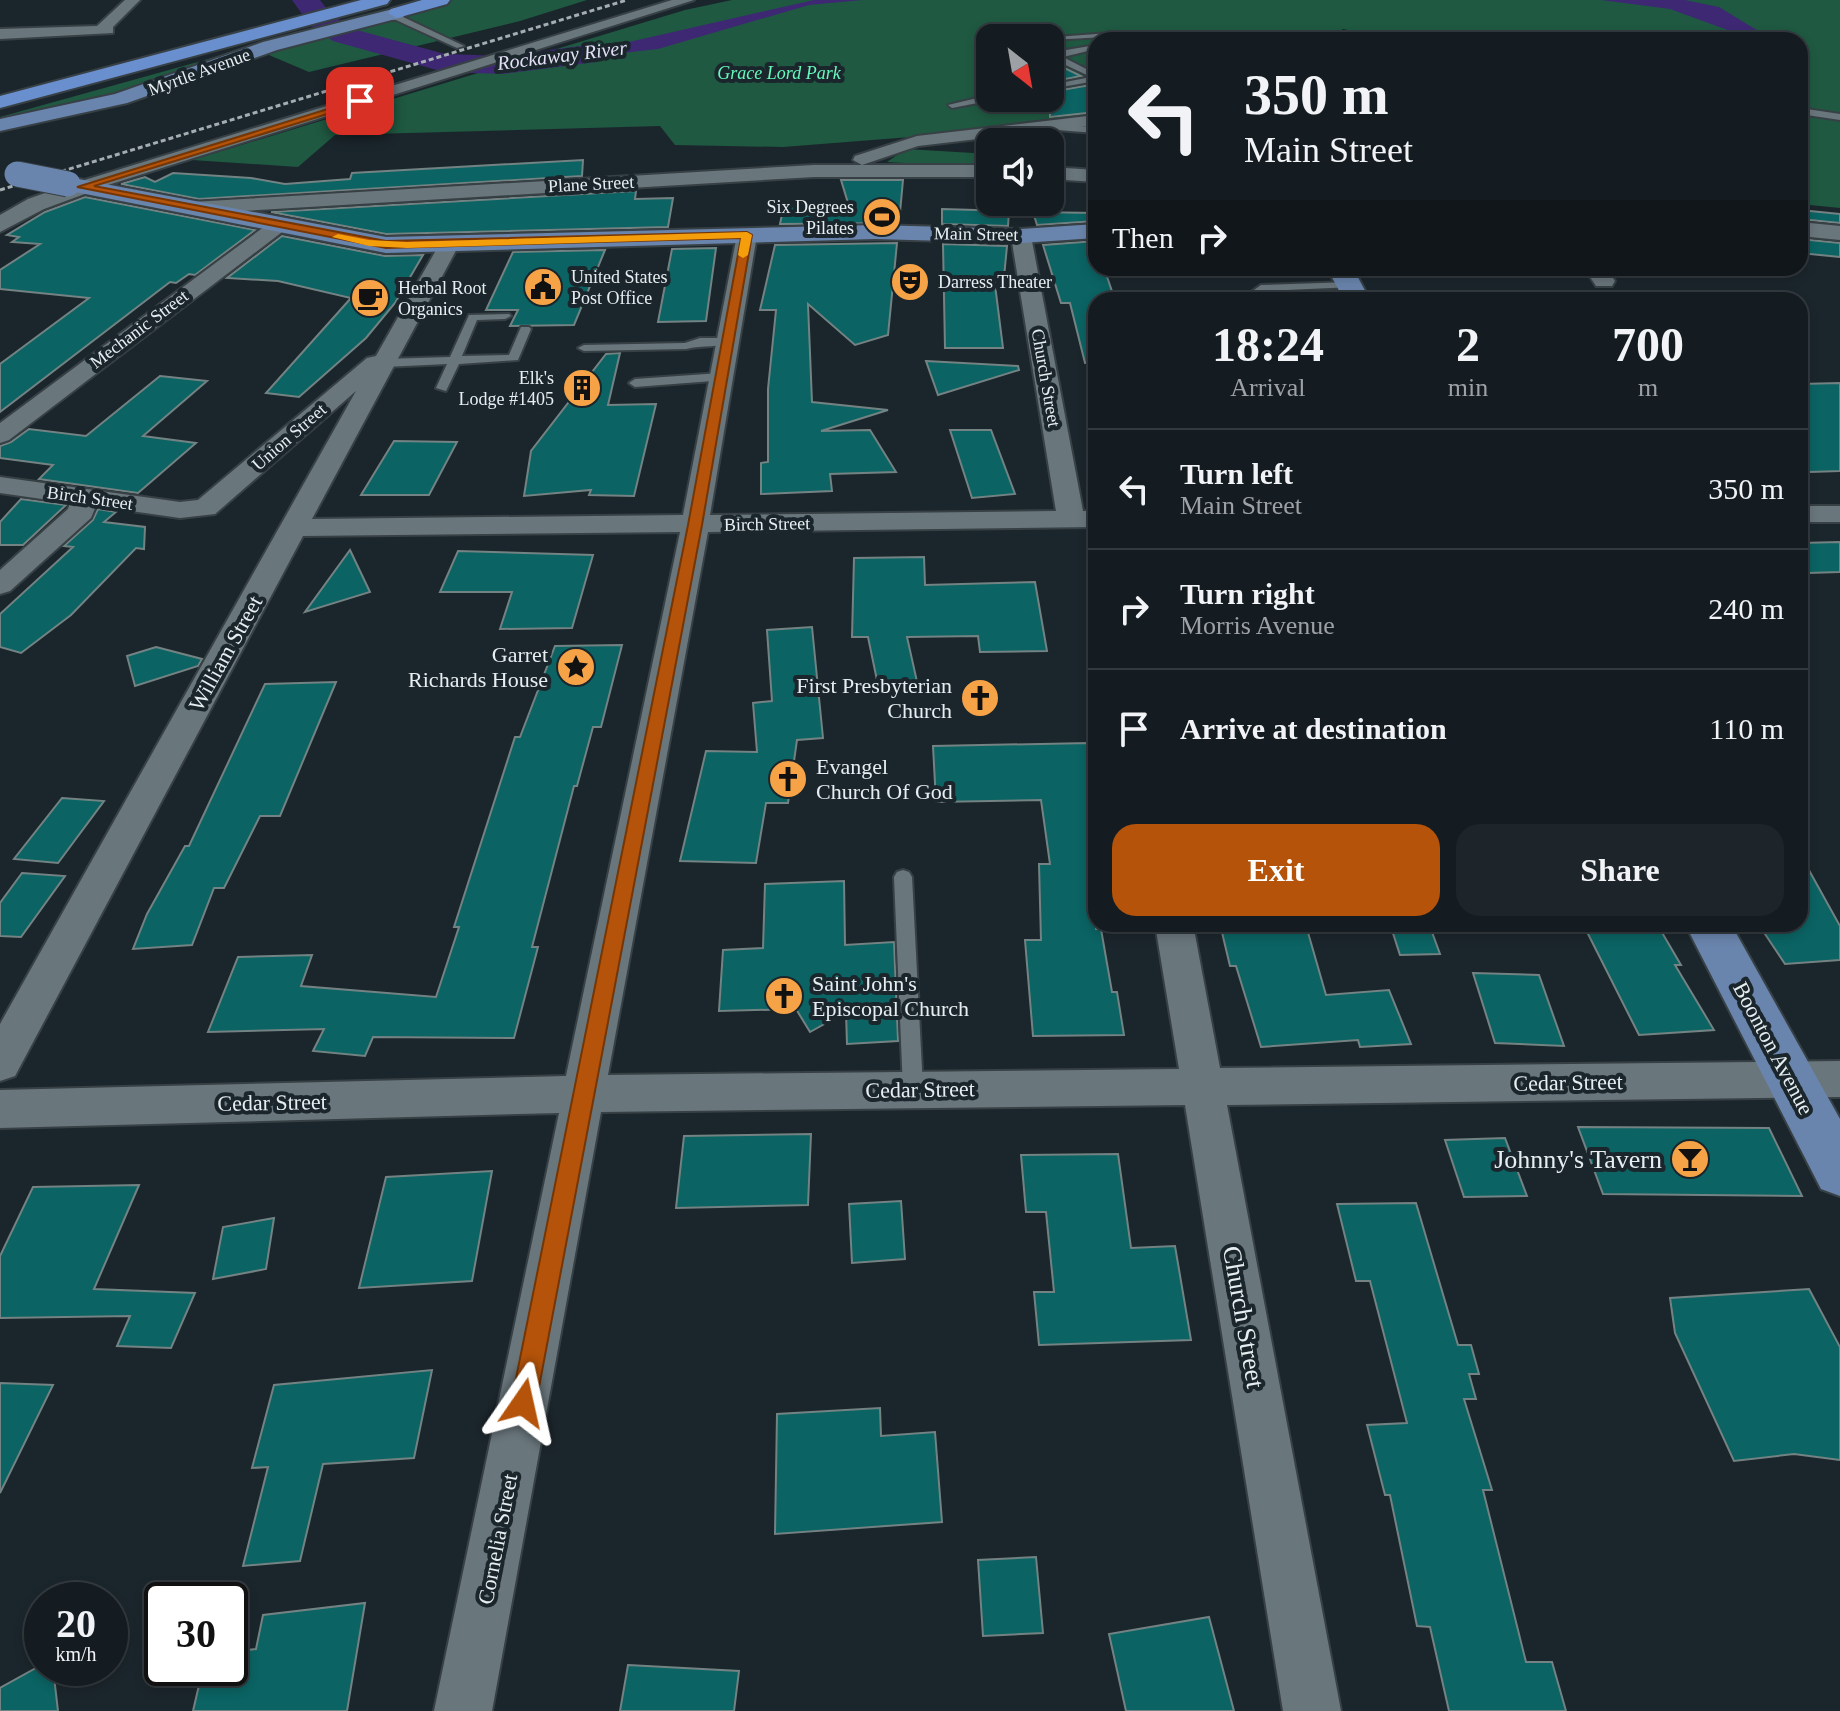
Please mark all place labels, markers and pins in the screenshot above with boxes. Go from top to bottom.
pin [326,67,394,135]
sports icon: Six Degrees Pilates [861,196,903,238]
place label: Six Degrees Pilates [767,197,854,238]
theatre icon: Darress Theater [889,261,931,303]
public building icon: United States Post Office [522,266,564,308]
place label: United States Post Office [571,267,668,308]
place label: Darress Theater [938,272,1052,292]
cafe icon: Herbal Root Organics [349,277,391,319]
place label: Herbal Root Organics [398,278,486,319]
building icon: Elk's Lodge #1405 [561,367,603,409]
place label: Elk's Lodge #1405 [459,368,554,409]
place label: Garret Richards House [408,642,548,692]
place icon: Garret Richards House [555,646,597,688]
place label: First Presbyterian Church [796,673,952,723]
church icon: First Presbyterian Church [959,677,1001,719]
place label: Evangel Church Of God [816,754,953,804]
church icon: Evangel Church Of God [767,758,809,800]
place label: Saint John's Episcopal Church [812,971,969,1021]
church icon: Saint John's Episcopal Church [763,975,805,1017]
bar icon: Johnny's Tavern [1669,1138,1711,1180]
place label: Johnny's Tavern [1494,1145,1662,1174]

